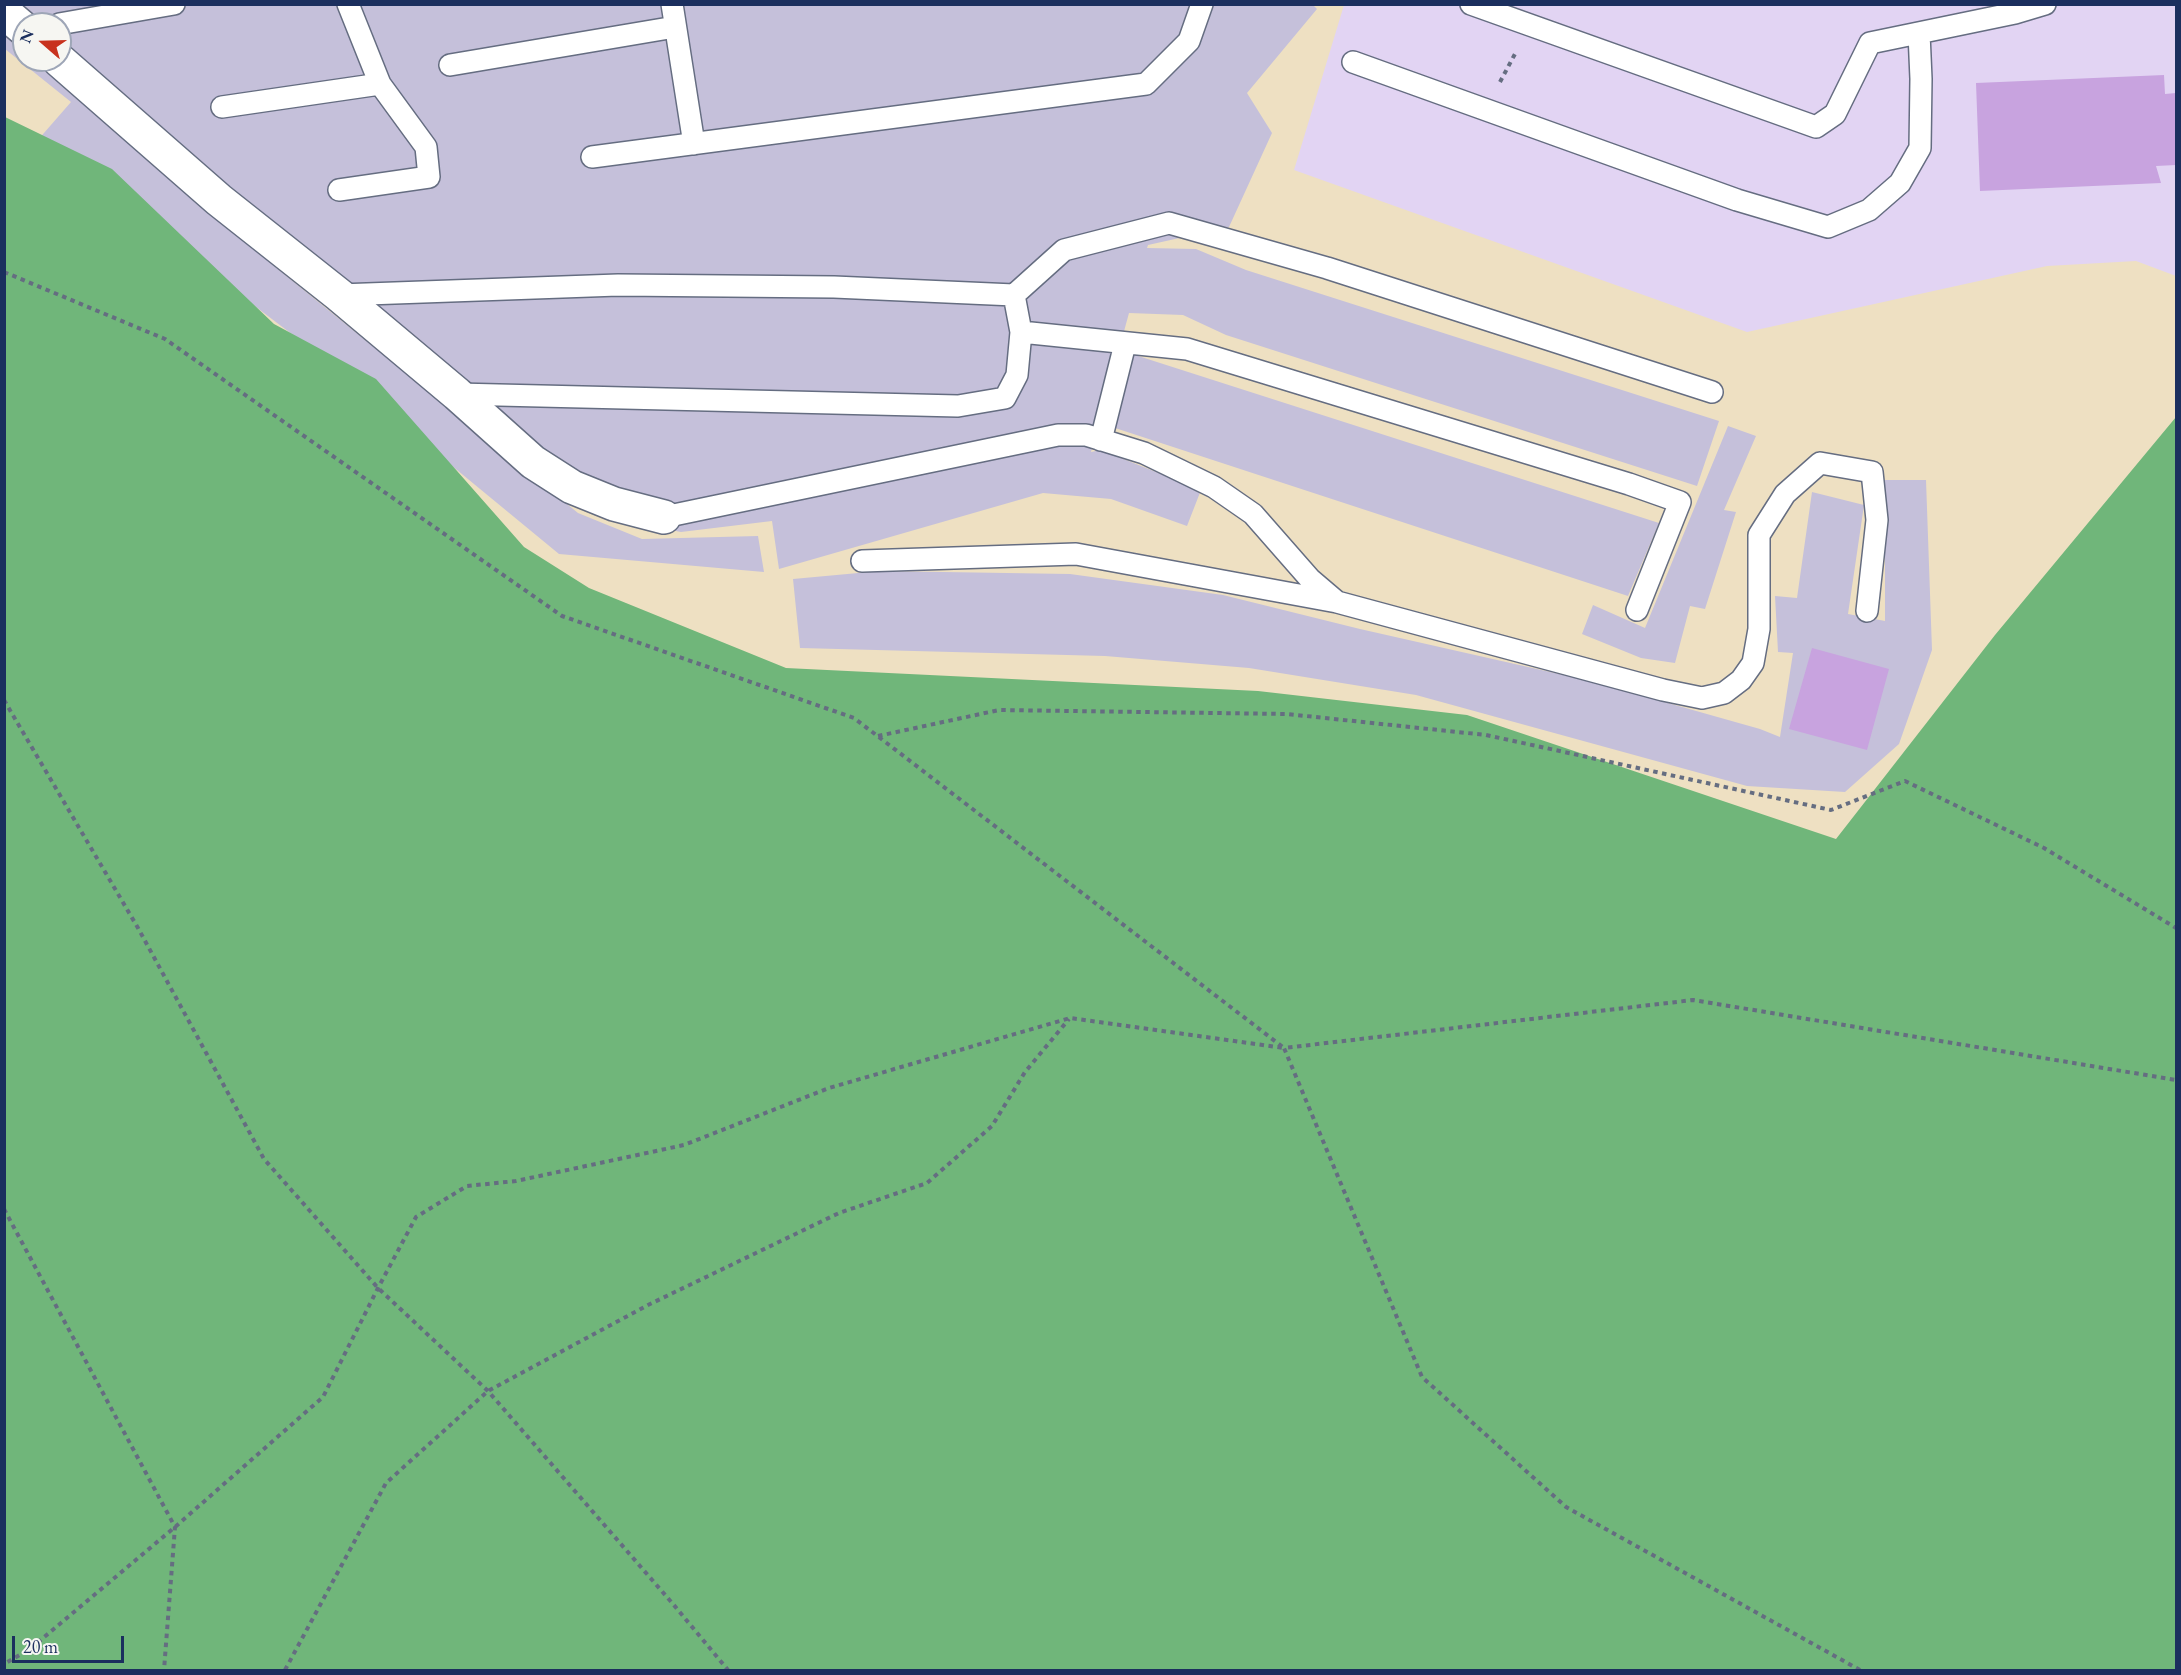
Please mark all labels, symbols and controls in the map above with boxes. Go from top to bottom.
north arrow [12,12,72,72]
text: N [14,27,39,46]
scale bar [15,1624,128,1662]
text: 20 m [23,1635,58,1658]

